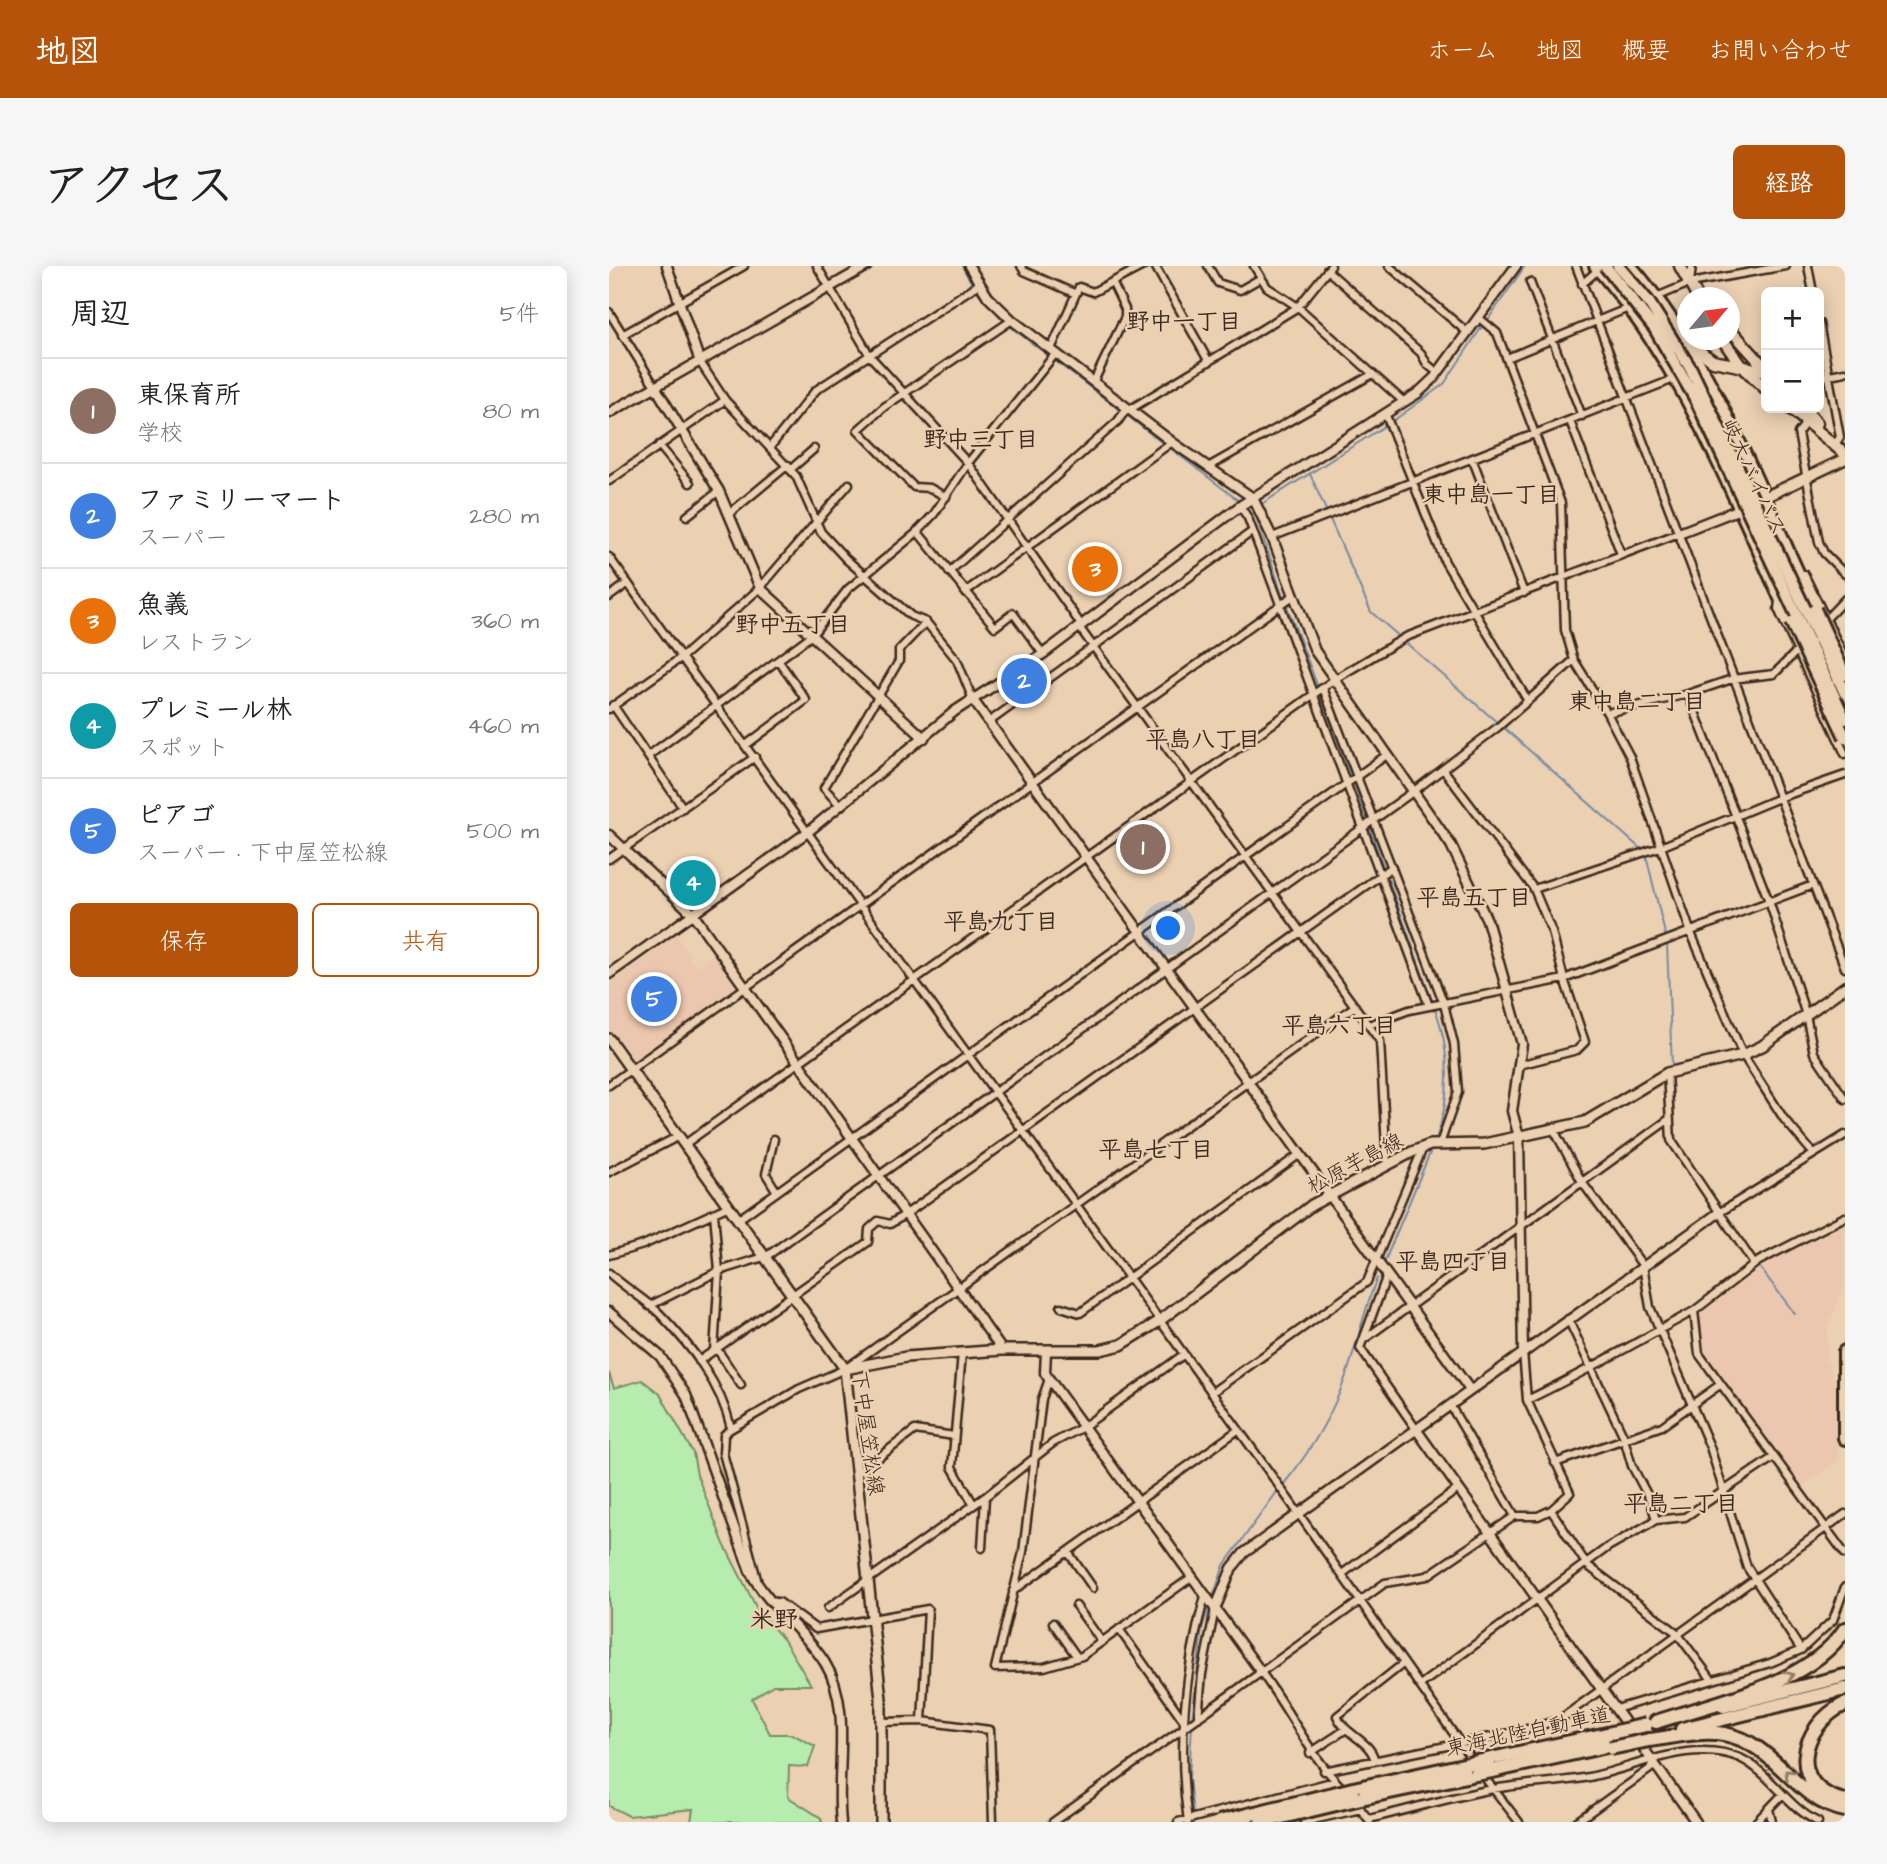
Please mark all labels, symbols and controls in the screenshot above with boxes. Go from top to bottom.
text: 地図 [35,29,101,75]
text: ホーム [1427,34,1498,68]
text: 地図 [1536,34,1584,68]
text: 概要 [1622,34,1670,68]
text: お問い合わせ [1708,34,1852,68]
button: 経路 [1733,145,1845,219]
text: アクセス [42,153,235,221]
north arrow [1677,287,1740,350]
map controls [1761,287,1824,413]
button: + [1761,287,1824,350]
text: 周辺 [70,293,130,335]
text: 5件 [500,298,539,330]
district label: 野中一丁目 [1127,306,1242,338]
button: − [1761,350,1824,413]
text: 東保育所 [137,377,241,413]
text: 1 [92,395,94,427]
text: 80 m [482,395,539,427]
street label: 岐大バイパス [1714,414,1793,540]
text: 学校 [137,417,183,449]
district label: 野中三丁目 [924,424,1039,456]
district label: 東中島一丁目 [1422,479,1560,511]
text: ファミリーマート [137,482,346,518]
text: 2 [86,500,100,532]
text: 280 m [469,500,539,532]
text: スーパー [137,522,228,554]
pin: 3 [1072,543,1118,595]
text: 魚義 [137,587,189,623]
text: 3 [87,605,99,637]
text: 360 m [471,605,539,637]
district label: 野中五丁目 [736,609,851,641]
text: レストラン [137,627,254,659]
pin: 2 [1001,655,1047,707]
district label: 東中島二丁目 [1568,686,1706,718]
text: プレミール林 [137,692,292,728]
text: 4 [85,710,101,742]
text: 460 m [467,710,539,742]
district label: 平島八丁目 [1146,724,1261,756]
text: スポット [137,732,229,764]
text: ピアゴ [137,797,215,833]
text: 5 [85,815,101,847]
text: 500 m [467,815,539,847]
pin: 1 [1120,821,1166,873]
text: スーパー · 下中屋笠松線 [137,837,388,869]
pin: 4 [670,857,716,909]
district label: 平島五丁目 [1417,882,1532,914]
button: 保存 [70,903,298,977]
button: 共有 [312,903,539,977]
district label: 平島九丁目 [944,906,1059,938]
your location [1151,911,1185,945]
pin: 5 [631,973,677,1025]
district label: 平島六丁目 [1282,1010,1397,1042]
street label: 松原芋島線 [1302,1126,1408,1201]
district label: 平島七丁目 [1099,1134,1214,1166]
district label: 平島四丁目 [1396,1246,1511,1278]
street label: 下中屋笠松線 [844,1369,891,1497]
district label: 平島二丁目 [1624,1488,1739,1520]
district label: 米野 [750,1603,798,1637]
one-way arrow [1783,1670,1795,1684]
street label: 東海北陸自動車道 [1443,1700,1613,1763]
one-way arrow [1784,1770,1797,1783]

